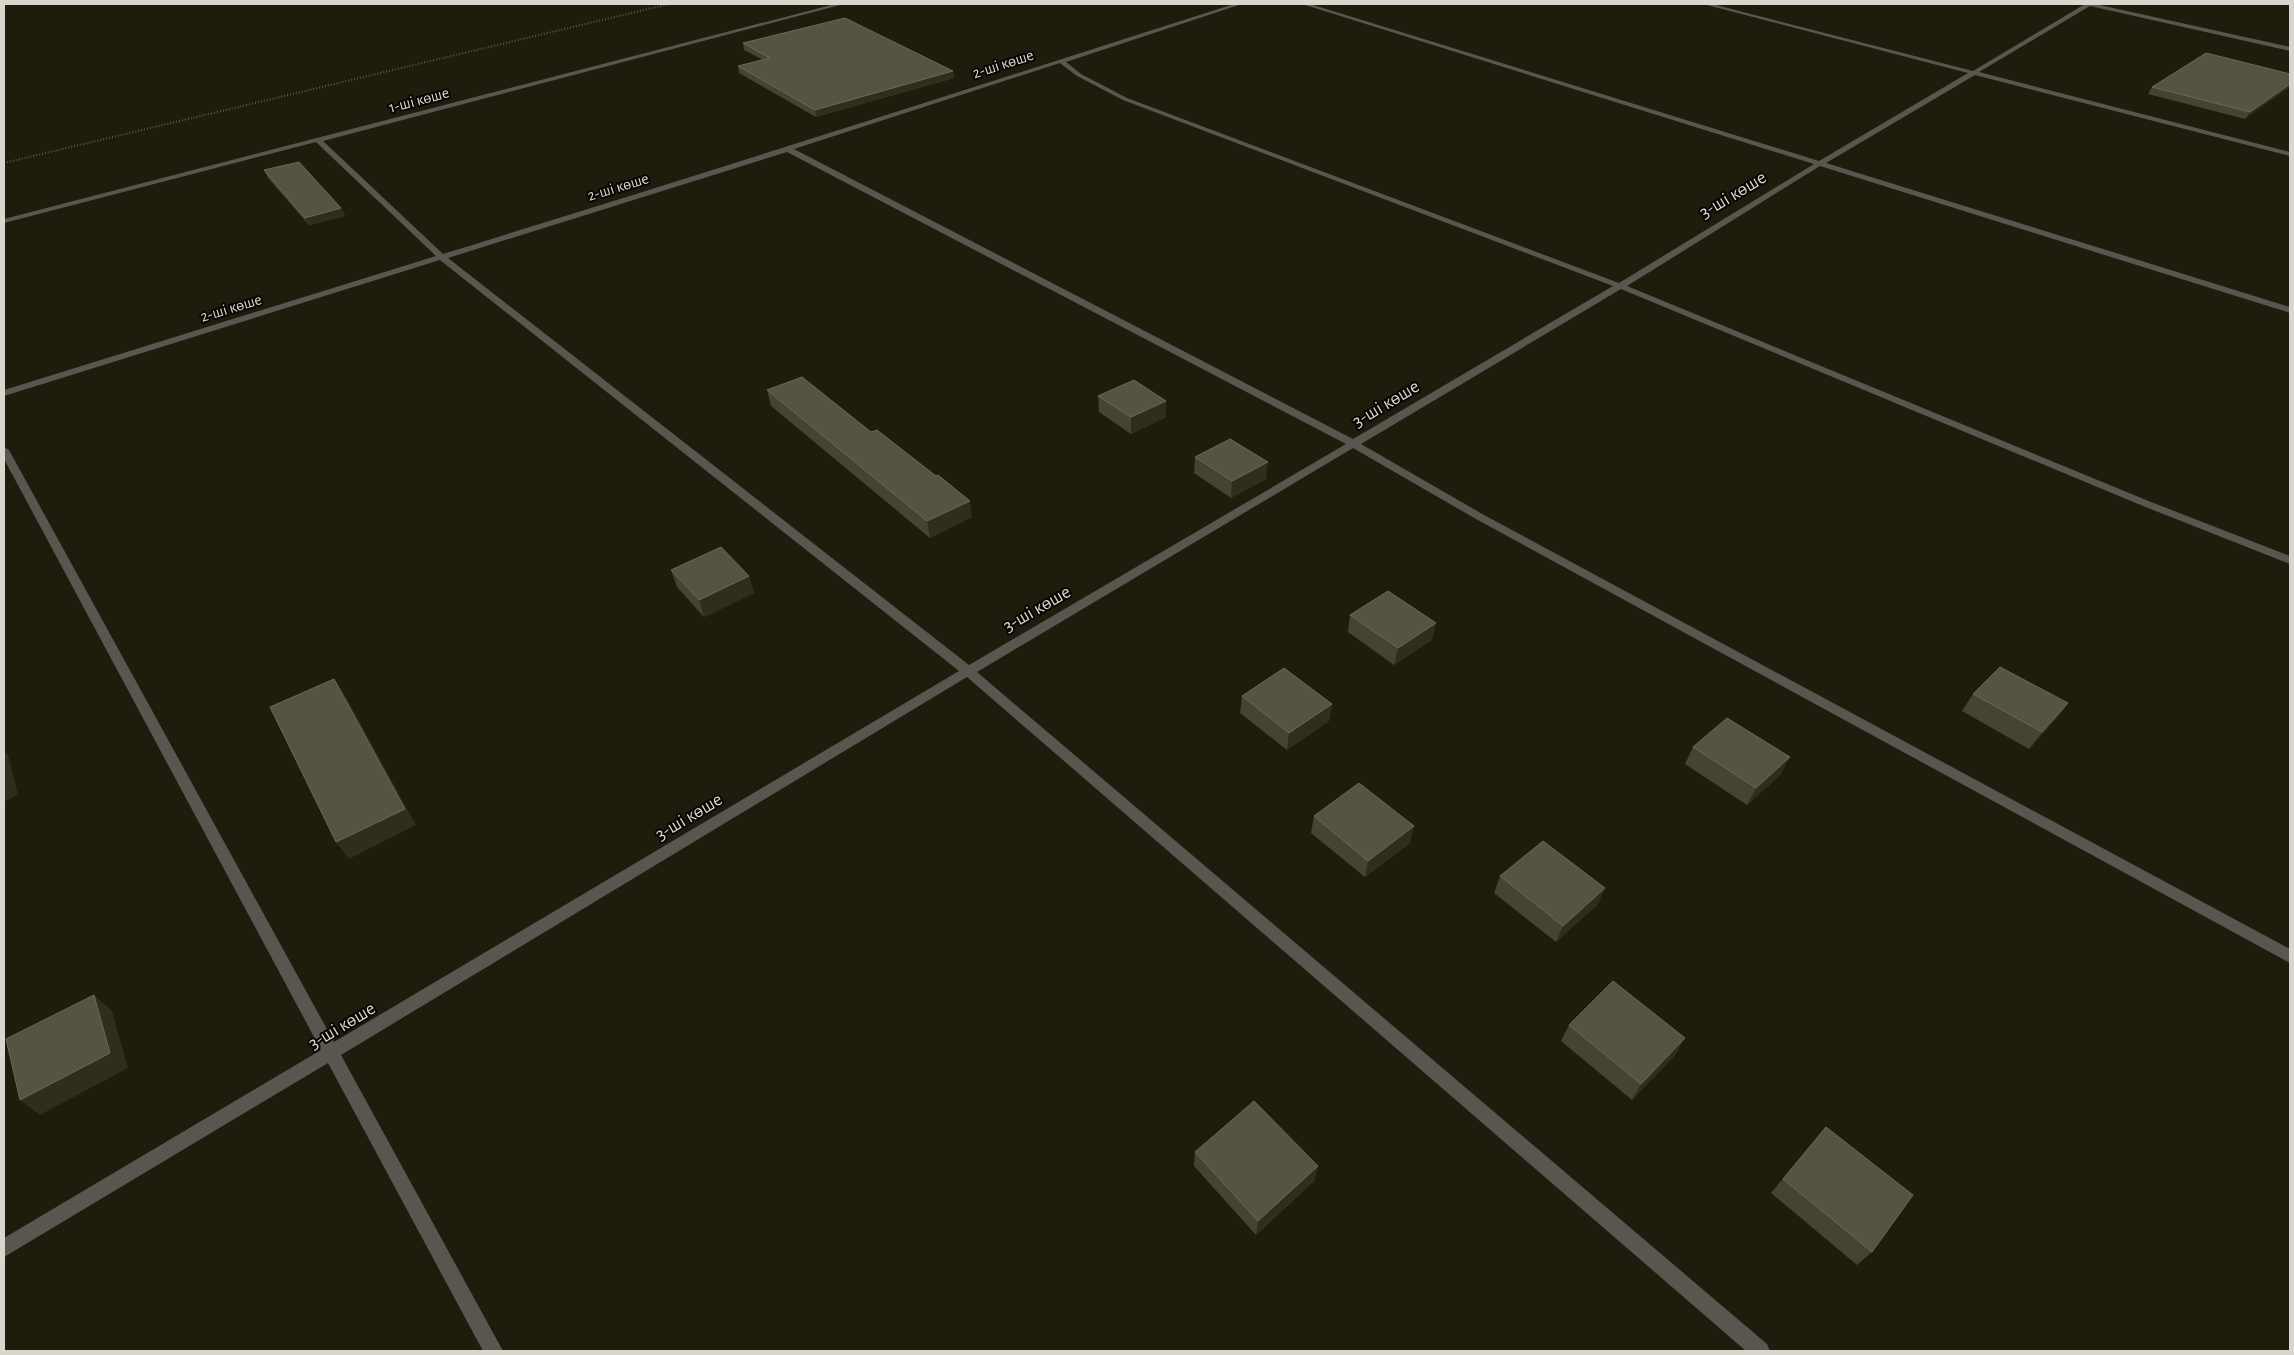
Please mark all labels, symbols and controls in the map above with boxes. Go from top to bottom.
street label: 2-ші көше [970,47,1036,81]
street label: 1-ші көше [387,84,451,116]
street label: 3-ші көше [1696,168,1770,222]
street label: 2-ші көше [585,170,651,204]
street label: 2-ші көше [198,291,264,325]
street label: 3-ші көше [1349,377,1423,431]
street label: 3-ші көше [1000,582,1074,636]
street label: 3-ші көше [652,790,726,844]
street label: 3-ші көше [305,999,379,1053]

